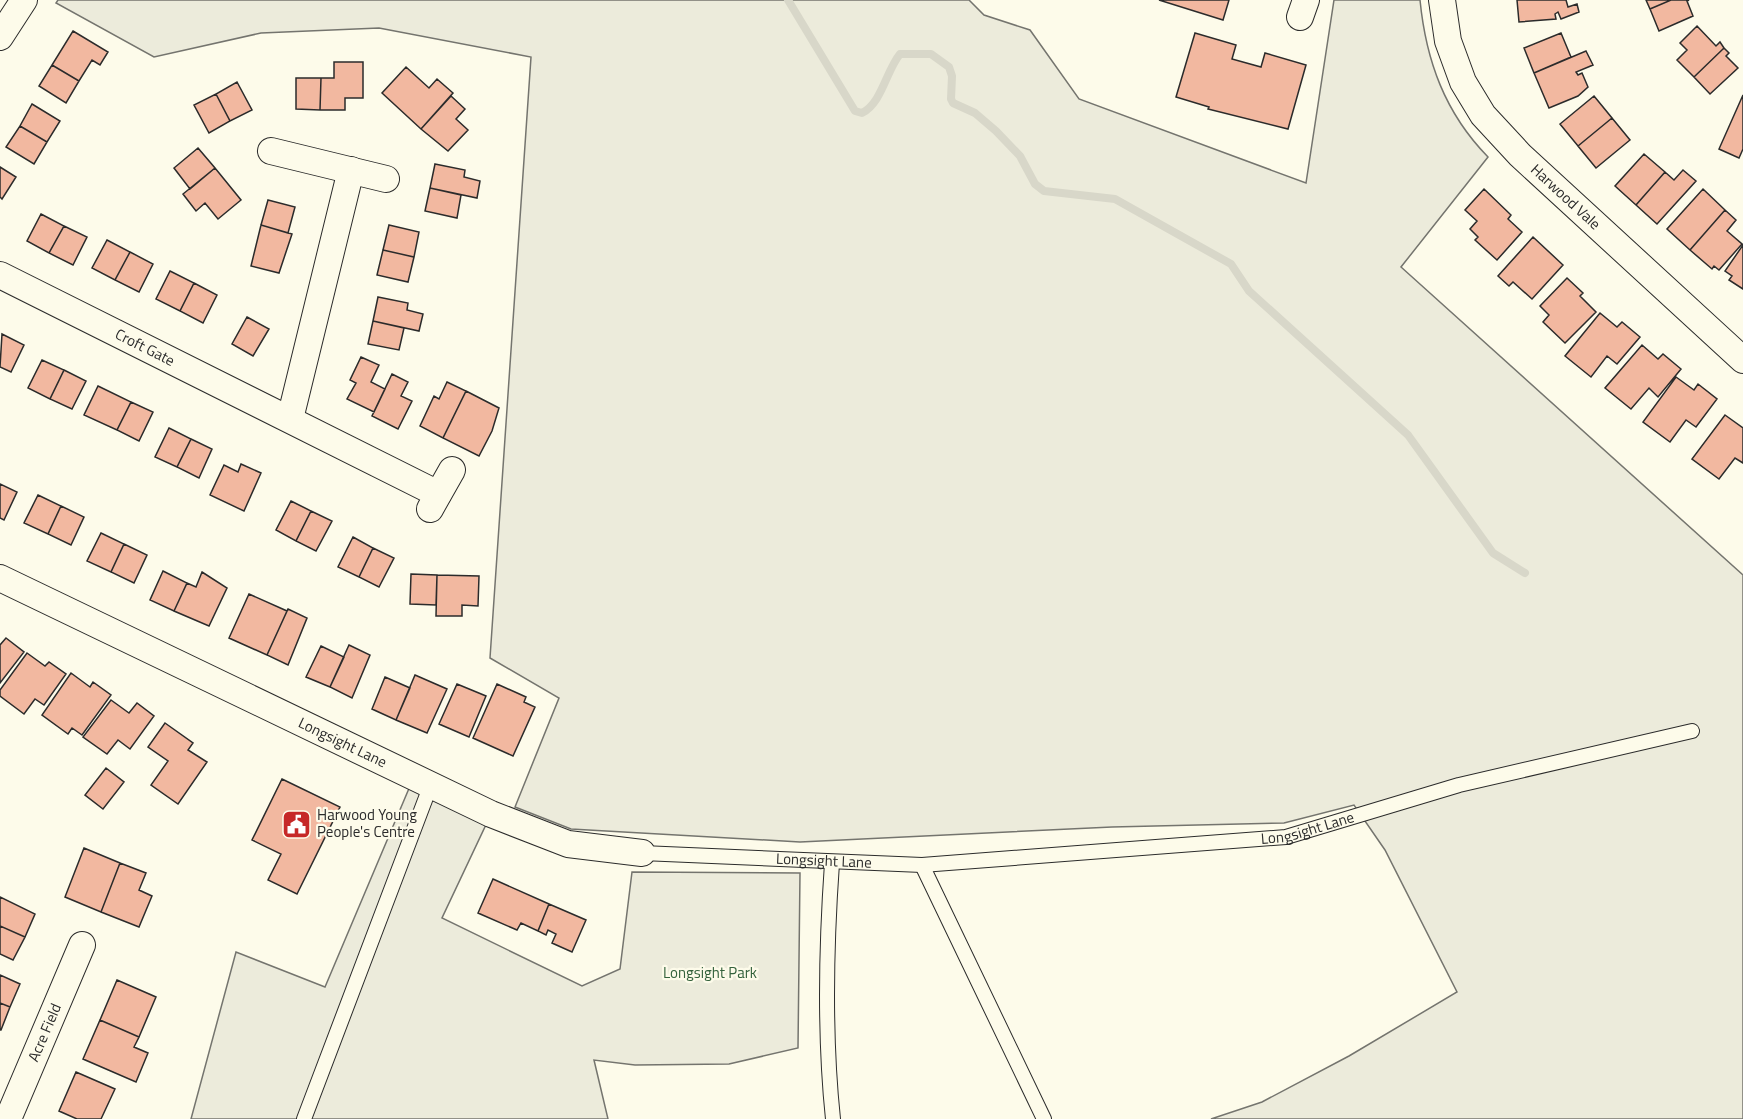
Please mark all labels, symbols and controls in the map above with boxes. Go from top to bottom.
street label: Harwood Vale [1526,158,1606,235]
street label: Croft Gate [111,322,179,372]
street label: Longsight Lane [295,711,391,773]
place label: Harwood Young People's Centre [317,803,417,843]
street label: Longsight Lane [1260,805,1357,850]
public building icon: Harwood Young People's Centre [280,808,312,840]
street label: Longsight Lane [776,847,872,874]
park label: Longsight Park [663,961,757,984]
street label: Acre Field [22,999,67,1065]

